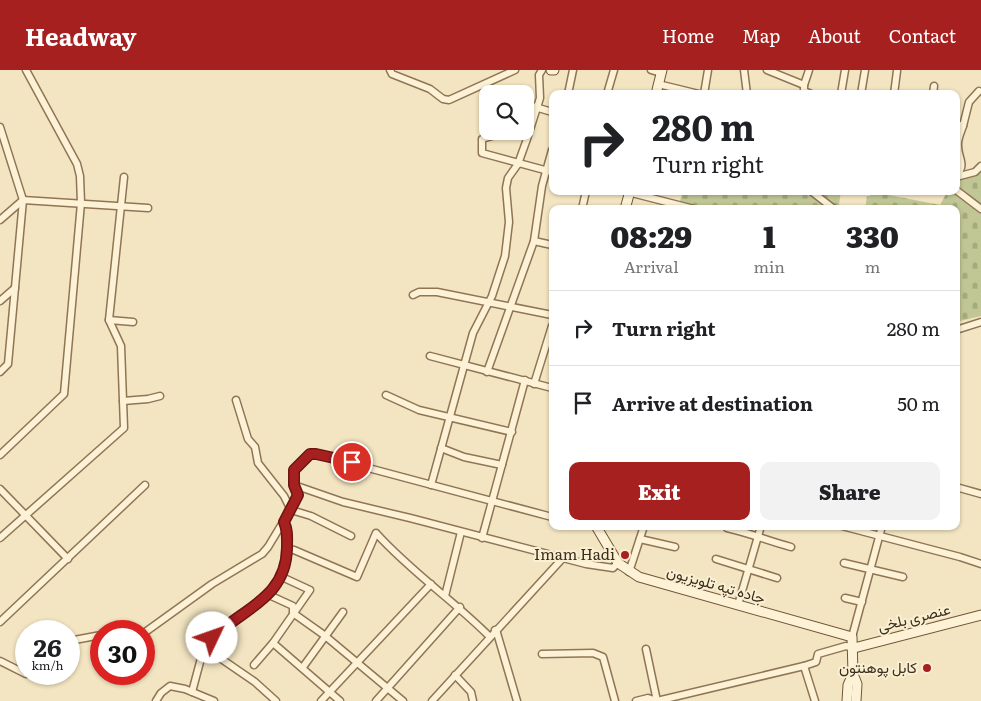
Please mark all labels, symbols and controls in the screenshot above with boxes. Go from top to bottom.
text: Headway [25,18,136,53]
text: Home [662,22,714,49]
text: Map [742,22,780,49]
text: About [808,22,861,49]
text: Contact [889,22,956,49]
map controls [479,85,534,140]
button: search [479,85,534,140]
text: 280 m [652,100,755,152]
icon: right [569,110,634,175]
text: Turn right [652,147,764,180]
text: 08:29 [610,213,692,257]
text: 1 [763,213,775,257]
text: 330 [846,213,899,257]
text: Arrival [624,254,679,278]
text: min [753,254,785,278]
text: m [865,254,880,278]
icon: right [569,314,597,342]
text: Turn right [612,314,716,342]
text: 280 m [887,314,940,342]
icon: arrive [569,389,597,417]
text: Arrive at destination [612,389,813,417]
text: 50 m [897,389,940,417]
pin [331,441,373,483]
icon: arrive [338,448,366,476]
button: Exit [569,462,750,520]
button: Share [760,462,940,520]
place label: Imam Hadi [534,542,615,565]
marker: Imam Hadi [619,549,631,561]
street label: جاده تپه تلویزیون [664,558,768,609]
street label: عنصری بلخی [875,596,953,637]
position arrow [185,611,237,663]
speed limit sign: 30 [90,620,155,685]
text: 26 [33,628,62,665]
place label: کابل پوهنتون [839,655,917,678]
text: km/h [32,656,63,674]
marker: کابل پوهنتون [921,662,933,674]

